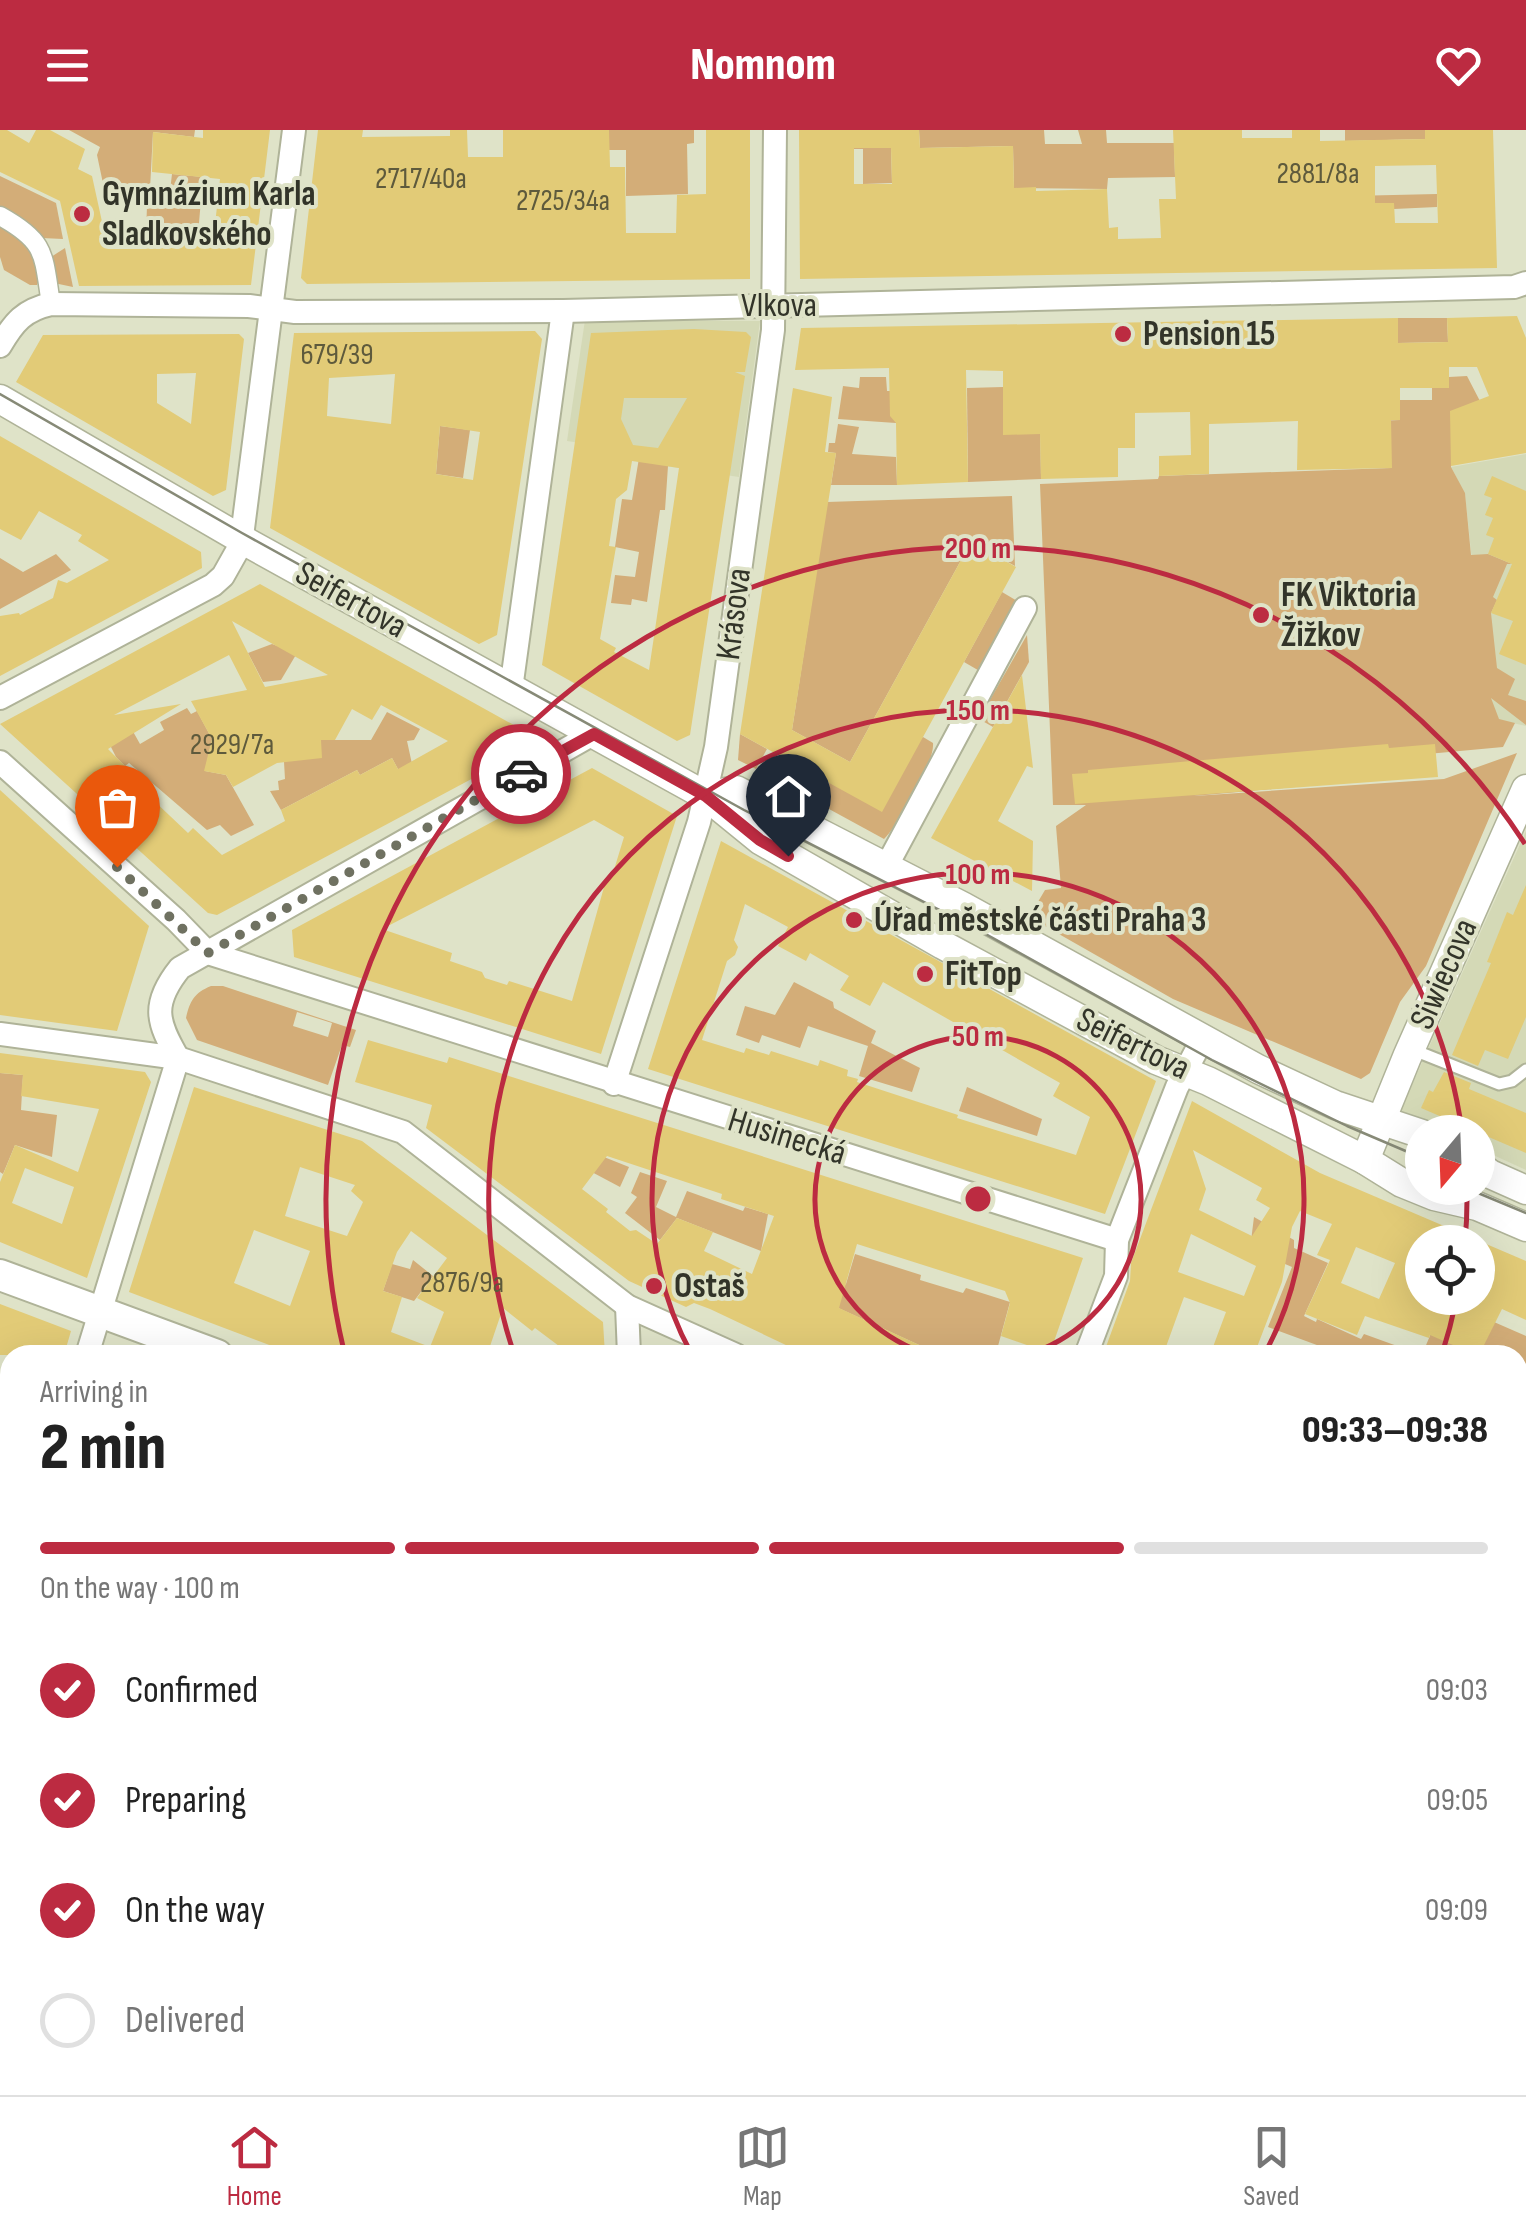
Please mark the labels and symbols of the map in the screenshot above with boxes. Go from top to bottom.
house number: 2881/8a [1276,156,1360,192]
house number: 2717/40a [375,161,467,197]
place label: Gymnázium Karla Sladkovského [102,173,316,256]
house number: 2725/34a [516,183,610,219]
marker: Gymnázium Karla Sladkovského [71,203,93,225]
street label: Vlkova [741,284,817,327]
place label: Pension 15 [1143,313,1275,356]
marker: Pension 15 [1112,323,1134,345]
house number: 679/39 [300,337,374,373]
text: 200 m [945,531,1011,567]
street label: Seifertova [288,552,414,648]
street label: Krásova [707,566,761,662]
place label: FK Viktoria Žižkov [1281,574,1416,657]
marker: FK Viktoria Žižkov [1250,604,1272,626]
text: 150 m [946,693,1010,729]
courier [471,724,571,824]
house number: 2929/7a [190,727,274,763]
pin [746,754,831,857]
pin [75,765,160,868]
text: 100 m [946,857,1010,893]
place label: Úřad městské části Praha 3 [874,899,1206,942]
marker: Úřad městské části Praha 3 [843,909,865,931]
street label: Siwiecova [1401,912,1487,1036]
place label: FitTop [945,953,1022,996]
marker: FitTop [914,963,936,985]
street label: Seifertova [1069,998,1197,1090]
text: 50 m [952,1019,1004,1055]
street label: Husinecká [723,1099,851,1175]
north arrow [1405,1115,1495,1205]
centre of rings [960,1181,996,1217]
house number: 2876/9a [420,1265,504,1301]
place label: Ostaš [674,1265,745,1308]
marker: Ostaš [643,1275,665,1297]

